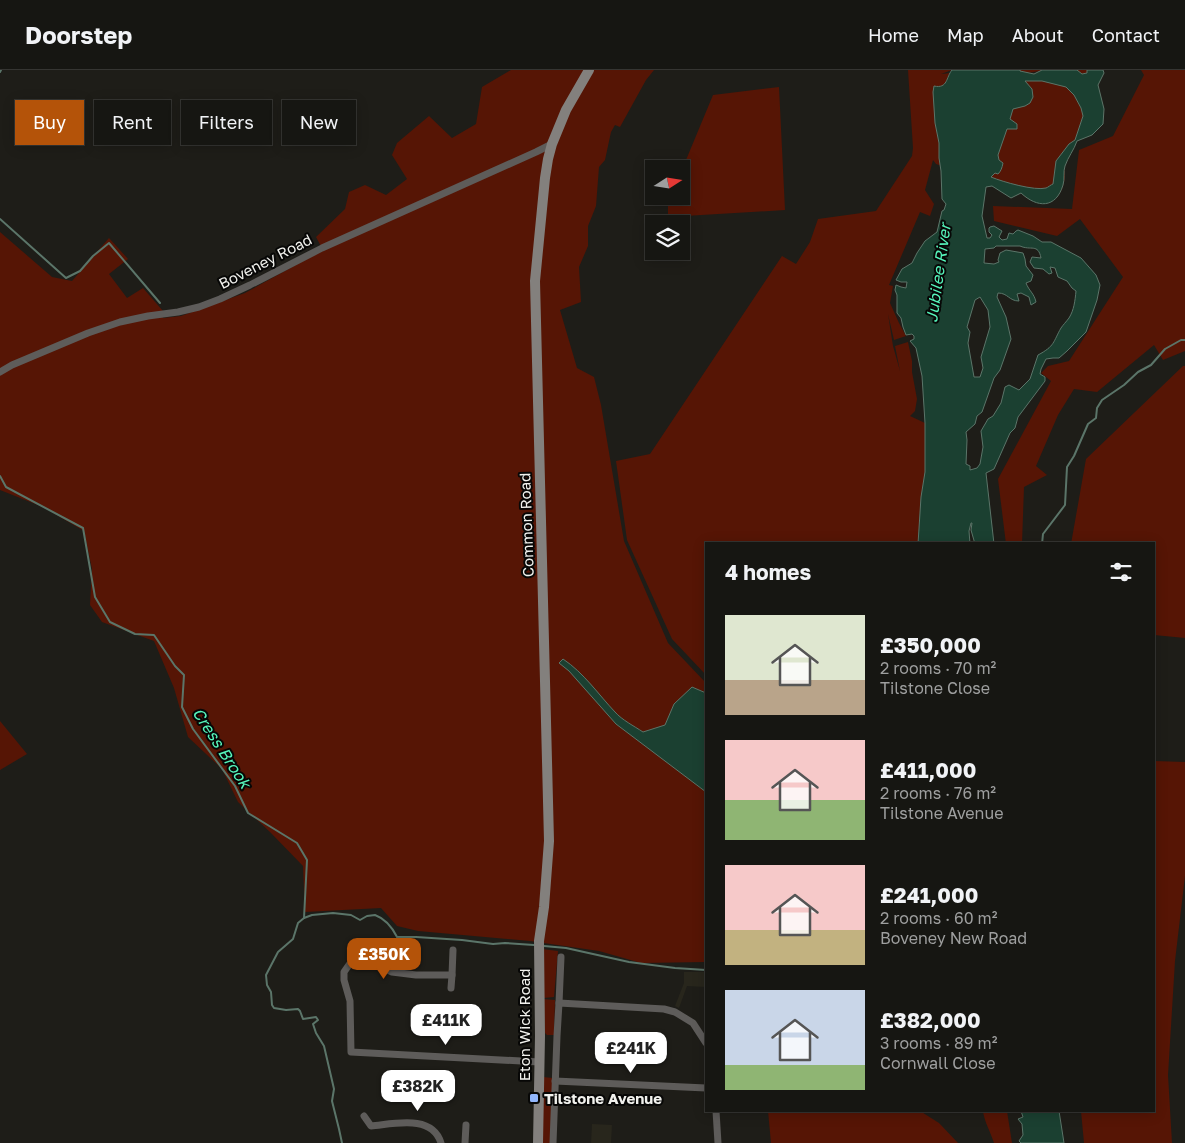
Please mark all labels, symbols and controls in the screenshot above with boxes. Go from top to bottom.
text: Doorstep [25,20,132,49]
text: Home [868,24,919,46]
text: Map [947,24,984,46]
text: About [1012,24,1064,46]
text: Contact [1092,24,1160,46]
chip: Buy [15,100,84,145]
chip: Rent [94,100,171,145]
chip: Filters [181,100,272,145]
chip: New [282,100,356,145]
north arrow [645,160,690,205]
map controls [645,160,690,260]
button: layers [645,215,690,260]
water label: Jubilee River [921,220,955,324]
street label: Boveney Road [215,230,315,292]
street label: Common Road [515,472,537,578]
icon: filters [1107,558,1135,586]
text: 4 homes [725,559,811,585]
text: £350,000 [880,632,981,658]
icon: home [765,635,825,695]
text: 2 rooms · 70 m² [880,658,996,678]
text: Tilstone Close [880,678,990,698]
water label: Cress Brook [188,704,257,794]
text: £411,000 [880,757,976,783]
icon: home [765,760,825,820]
text: 2 rooms · 76 m² [880,783,996,803]
text: Tilstone Avenue [880,803,1003,823]
text: £241,000 [880,882,978,908]
icon: home [765,885,825,945]
text: 2 rooms · 60 m² [880,908,998,928]
text: Boveney New Road [880,928,1027,948]
pin: £350K [349,938,419,980]
text: £350K [358,944,410,964]
street label: Eton Wick Road [515,969,533,1081]
pin: £411K [411,1004,481,1046]
text: £382,000 [880,1007,981,1033]
text: £411K [422,1010,470,1030]
icon: home [765,1010,825,1070]
pin: £241K [596,1032,666,1074]
text: 3 rooms · 89 m² [880,1033,997,1053]
text: £241K [606,1038,656,1058]
text: Cornwall Close [880,1053,996,1073]
pin: £382K [383,1070,453,1112]
text: £382K [392,1076,444,1096]
place label: Tilstone Avenue [544,1089,662,1107]
marker: Tilstone Avenue [528,1092,540,1104]

